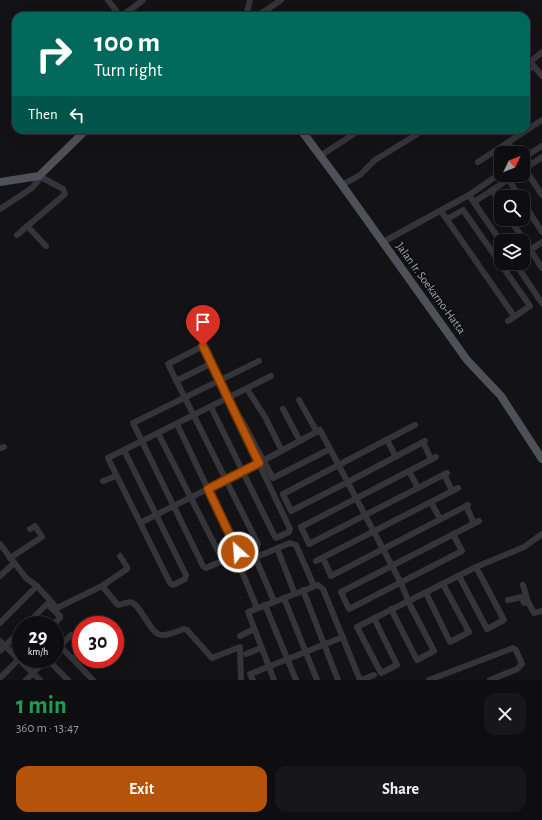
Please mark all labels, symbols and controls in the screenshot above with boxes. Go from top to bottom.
icon: right [28,28,80,80]
text: 100 m [94,29,160,57]
text: Turn right [94,62,163,80]
icon: left [66,104,88,126]
text: Then [28,107,58,122]
north arrow [494,146,530,182]
map controls [494,146,530,270]
button: search [494,190,530,226]
button: layers [494,234,530,270]
street label: Jalan Ir. Soekarno-Hatta [394,240,468,336]
pin [186,305,220,346]
icon: arrive [192,311,214,333]
position arrow [217,531,259,573]
speed limit sign: 30 [72,616,124,668]
text: 29 [28,627,48,647]
text: km/h [28,647,48,657]
button: close [484,693,526,735]
text: 1 min [16,694,67,718]
text: 360 m · 13:47 [16,722,79,735]
button: Exit [16,766,267,812]
button: Share [275,766,526,812]

